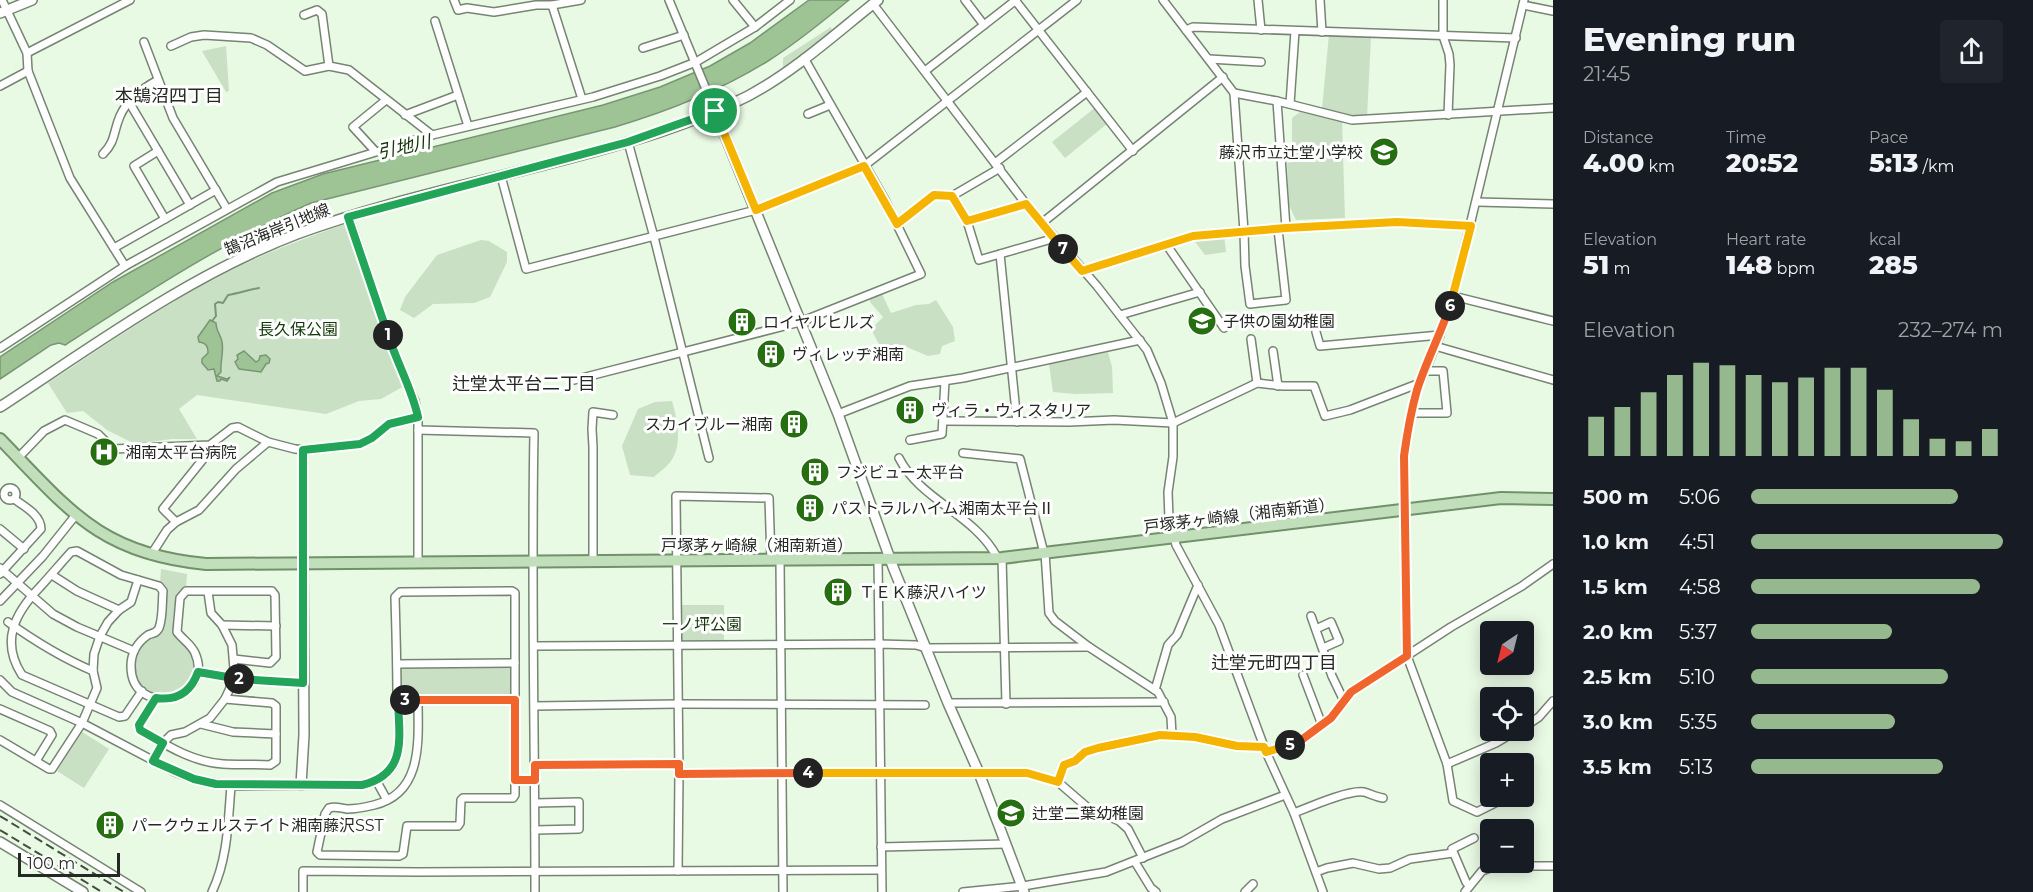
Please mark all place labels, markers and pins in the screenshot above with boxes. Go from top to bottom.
pin [689,85,740,136]
school or university icon: 藤沢市立辻堂小学校 [1368,136,1400,168]
place label: 藤沢市立辻堂小学校 [1219,143,1363,162]
pin: 7 [1048,234,1078,264]
pin: 6 [1435,291,1465,321]
school or university icon: 子供の園幼稚園 [1186,305,1218,337]
building icon: ロイヤルヒルズ [726,306,758,338]
place label: 子供の園幼稚園 [1223,312,1335,331]
place label: ロイヤルヒルズ [763,313,875,332]
pin: 1 [373,320,403,350]
building icon: ヴィレッヂ湘南 [755,338,787,370]
place label: ヴィレッヂ湘南 [792,345,904,364]
building icon: ヴィラ・ウィスタリア [894,394,926,426]
place label: ヴィラ・ウィスタリア [931,401,1091,420]
building icon: スカイブルー湘南 [778,408,810,440]
place label: スカイブルー湘南 [645,415,773,434]
hospital icon: 湘南太平台病院 [88,436,120,468]
place label: 湘南太平台病院 [125,443,237,462]
building icon: フジビュー太平台 [799,456,831,488]
place label: フジビュー太平台 [836,463,964,482]
building icon: パストラルハイム湘南太平台Ⅱ [794,492,826,524]
place label: パストラルハイム湘南太平台Ⅱ [831,499,1054,518]
building icon: ＴＥＫ藤沢ハイツ [822,576,854,608]
place label: ＴＥＫ藤沢ハイツ [859,583,987,602]
pin: 2 [224,664,254,694]
pin: 3 [390,685,420,715]
pin: 5 [1275,730,1305,760]
pin: 4 [793,758,823,788]
school or university icon: 辻堂二葉幼稚園 [995,797,1027,829]
place label: 辻堂二葉幼稚園 [1032,804,1144,823]
building icon: パークウェルステイト湘南藤沢SST [94,809,126,841]
place label: パークウェルステイト湘南藤沢SST [131,816,385,835]

